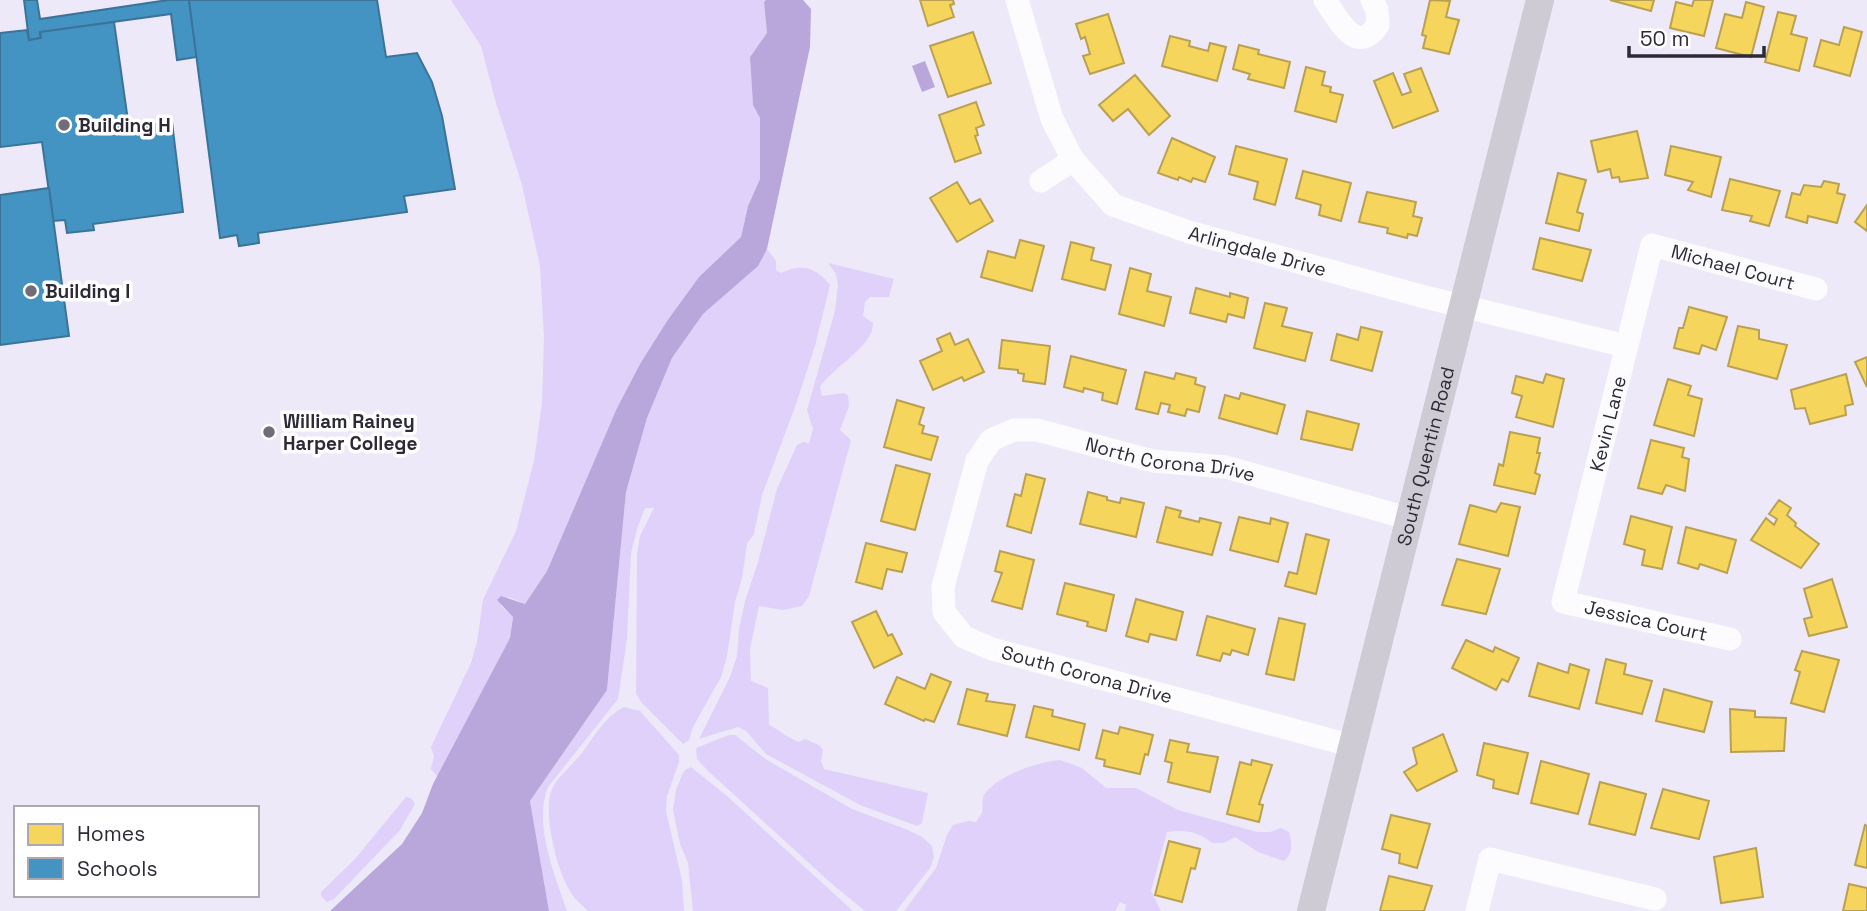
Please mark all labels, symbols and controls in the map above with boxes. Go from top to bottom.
scale bar [1629,14,1764,58]
text: 50 m [1640,25,1690,52]
place label: Building H [78,113,171,138]
marker: Building H [56,117,72,133]
street label: Arlingdale Drive [1186,220,1329,282]
street label: Michael Court [1668,239,1798,296]
place label: Building I [45,279,130,304]
marker: Building I [23,283,39,299]
street label: South Quentin Road [1391,364,1460,549]
street label: Kevin Lane [1584,373,1632,474]
place label: William Rainey Harper College [283,409,417,456]
marker: William Rainey Harper College [261,424,277,440]
street label: North Corona Drive [1083,431,1258,488]
street label: Jessica Court [1582,594,1710,647]
street label: South Corona Drive [999,640,1175,709]
legend [14,806,259,897]
text: Homes [77,820,145,847]
text: Schools [77,855,157,882]

